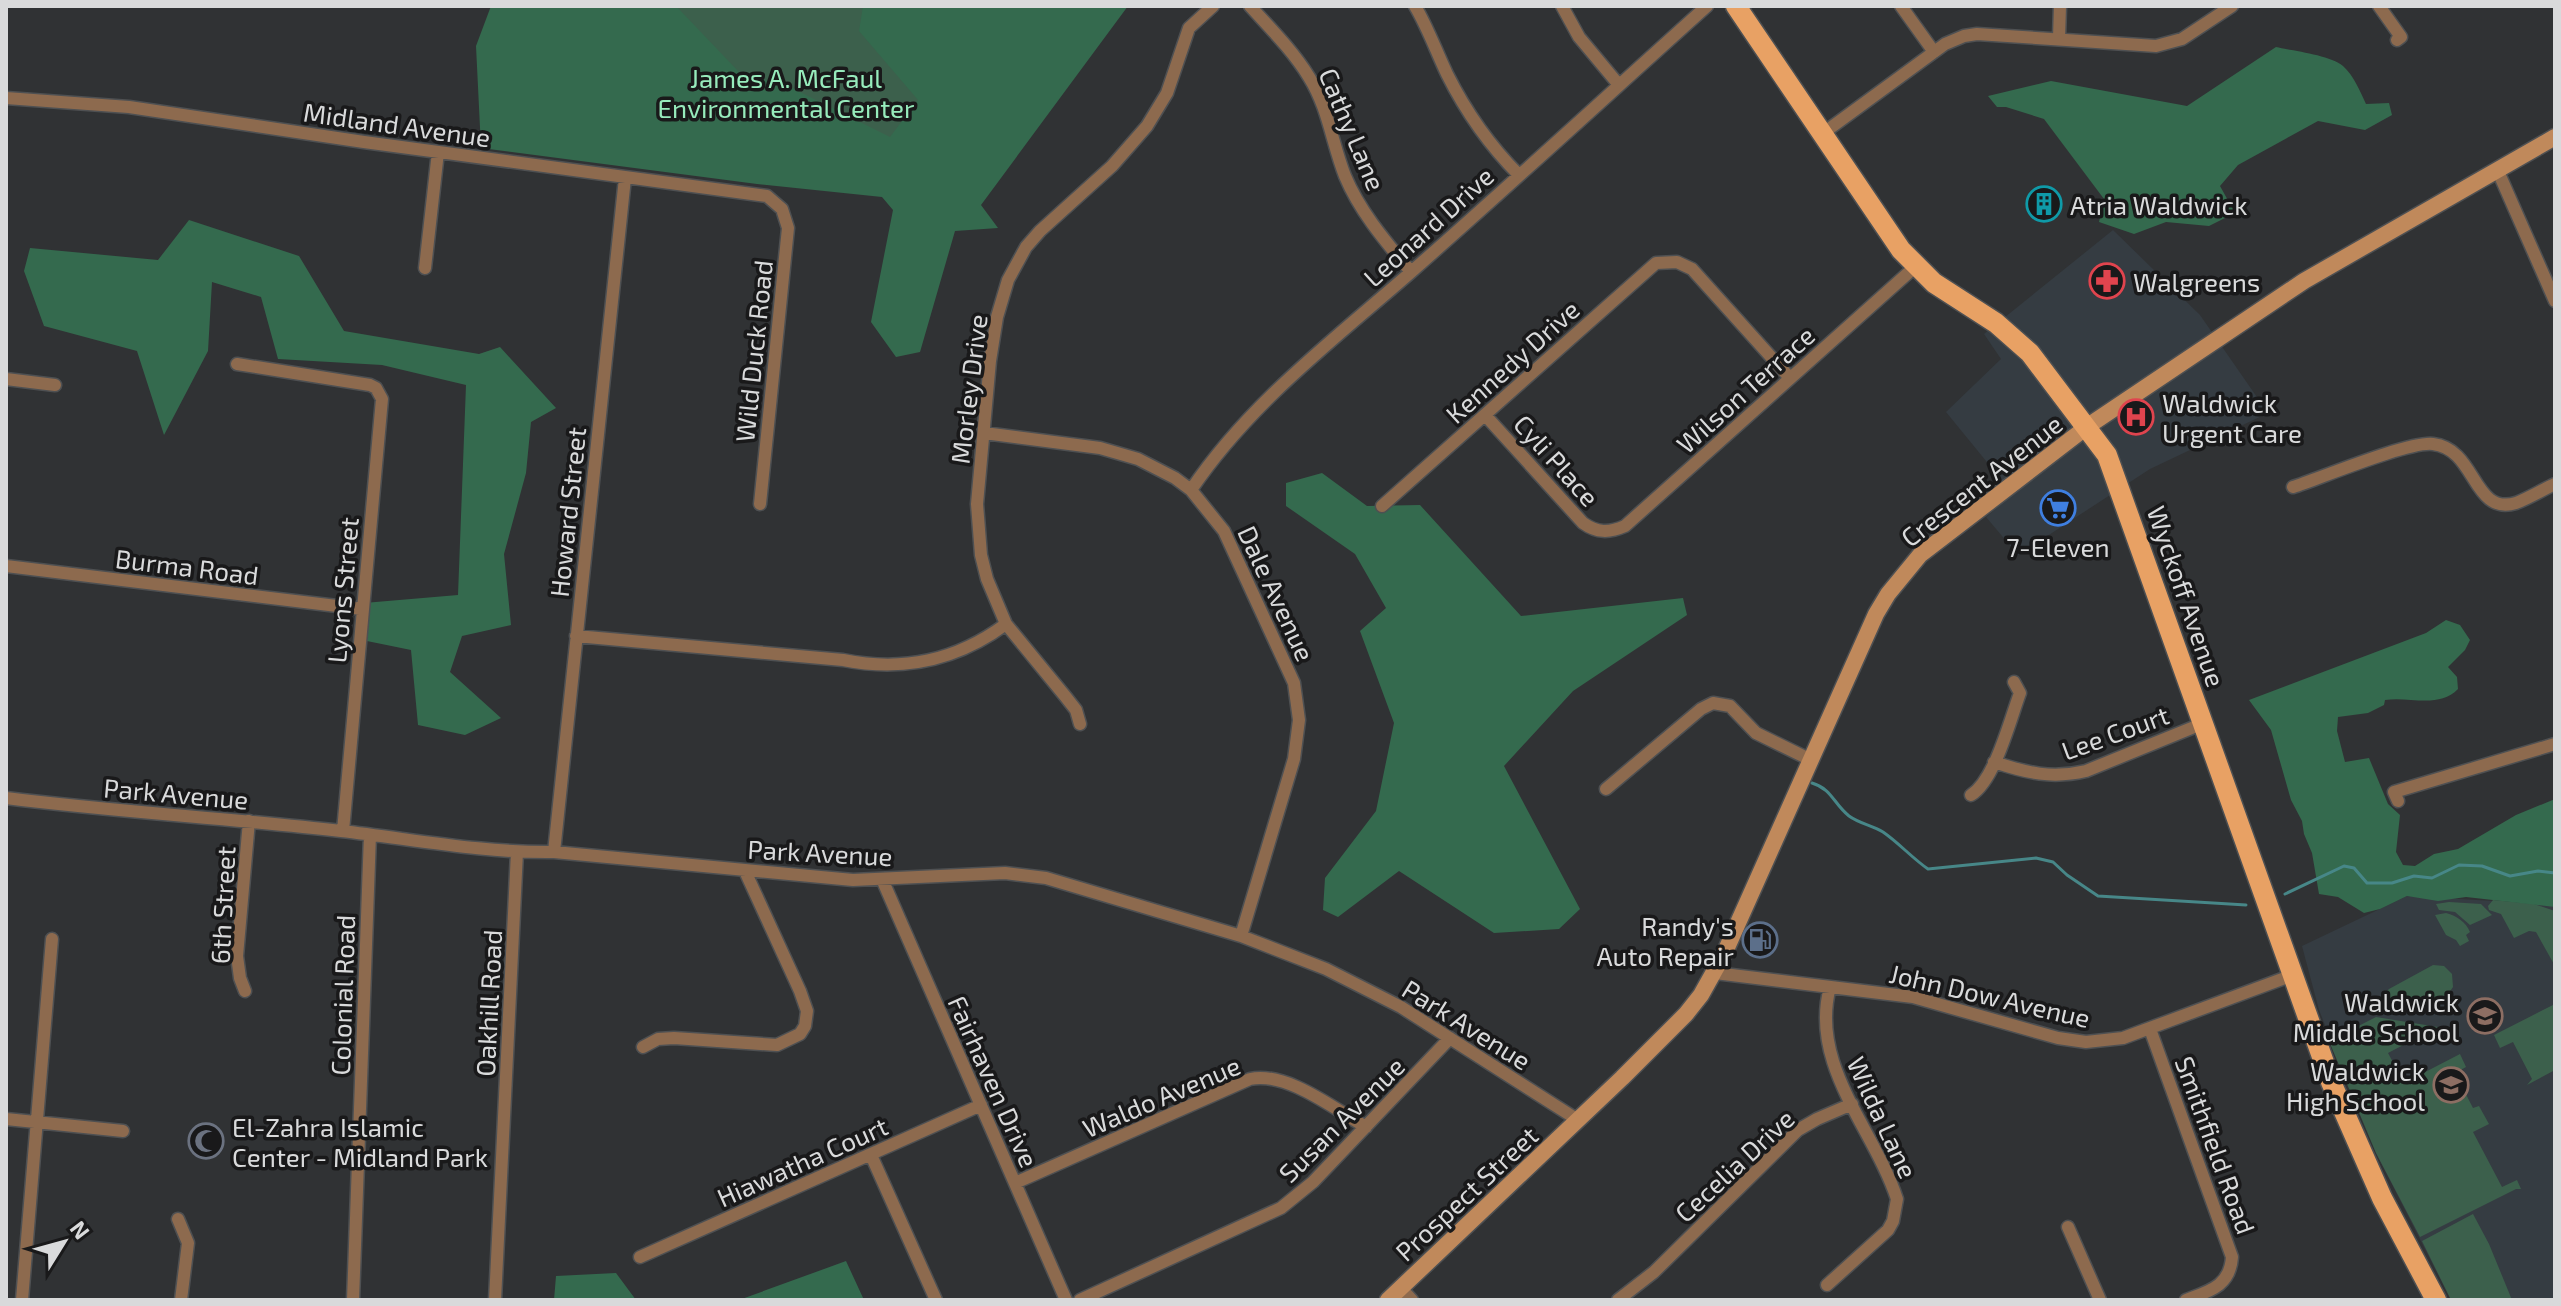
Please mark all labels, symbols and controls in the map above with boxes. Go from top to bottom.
park label: James A. McFaul Environmental Center [658,62,914,123]
street label: Cathy Lane [1313,63,1393,195]
street label: Midland Avenue [302,96,492,152]
street label: Leonard Drive [1357,160,1499,292]
building icon: Atria Waldwick [2025,185,2063,223]
place label: Atria Waldwick [2070,189,2247,220]
street label: Wild Duck Road [728,258,778,444]
pharmacy icon: Walgreens [2088,262,2126,300]
place label: Walgreens [2133,266,2260,297]
street label: Kennedy Drive [1439,293,1585,429]
street label: Morley Drive [943,313,993,465]
street label: Wilson Terrace [1670,319,1820,459]
place label: Waldwick Urgent Care [2162,387,2302,448]
hospital icon: Waldwick Urgent Care [2117,398,2155,436]
street label: Crescent Avenue [1894,407,2068,553]
street label: Cyli Place [1508,408,1606,512]
street label: Howard Street [543,425,591,599]
supermarket icon: 7-Eleven [2039,489,2077,527]
street label: Wyckoff Avenue [2142,501,2232,691]
street label: Lyons Street [320,516,364,664]
street label: Dale Avenue [1232,521,1322,665]
place label: 7-Eleven [2006,531,2110,562]
street label: Burma Road [114,542,260,590]
street label: Lee Court [2057,698,2173,766]
street label: Park Avenue [102,771,250,815]
street label: Park Avenue [747,833,893,871]
street label: 6th Street [203,845,241,965]
place label: Randy's Auto Repair [1596,910,1734,971]
street label: Colonial Road [324,914,360,1076]
fuel station icon: Randy's Auto Repair [1741,921,1779,959]
street label: Oakhill Road [469,929,507,1077]
street label: John Dow Avenue [1887,957,2093,1033]
street label: Park Avenue [1397,972,1537,1076]
place label: Waldwick Middle School [2293,986,2459,1047]
street label: Fairhaven Drive [942,991,1046,1171]
school or university icon: Waldwick Middle School [2466,997,2504,1035]
street label: Waldo Avenue [1077,1049,1245,1143]
street label: Susan Avenue [1272,1050,1410,1188]
street label: Wilda Lane [1841,1051,1925,1183]
street label: Smithfield Road [2169,1052,2263,1238]
place label: Waldwick High School [2286,1055,2425,1116]
school or university icon: Waldwick High School [2432,1066,2470,1104]
street label: Cecelia Drive [1668,1102,1800,1228]
street label: Hiawatha Court [712,1109,892,1212]
place label: El-Zahra Islamic Center - Midland Park [232,1111,488,1172]
street label: Prospect Street [1388,1119,1544,1267]
mosque icon: El-Zahra Islamic Center - Midland Park [187,1122,225,1160]
north arrow [24,1202,104,1282]
text: N [66,1215,96,1244]

